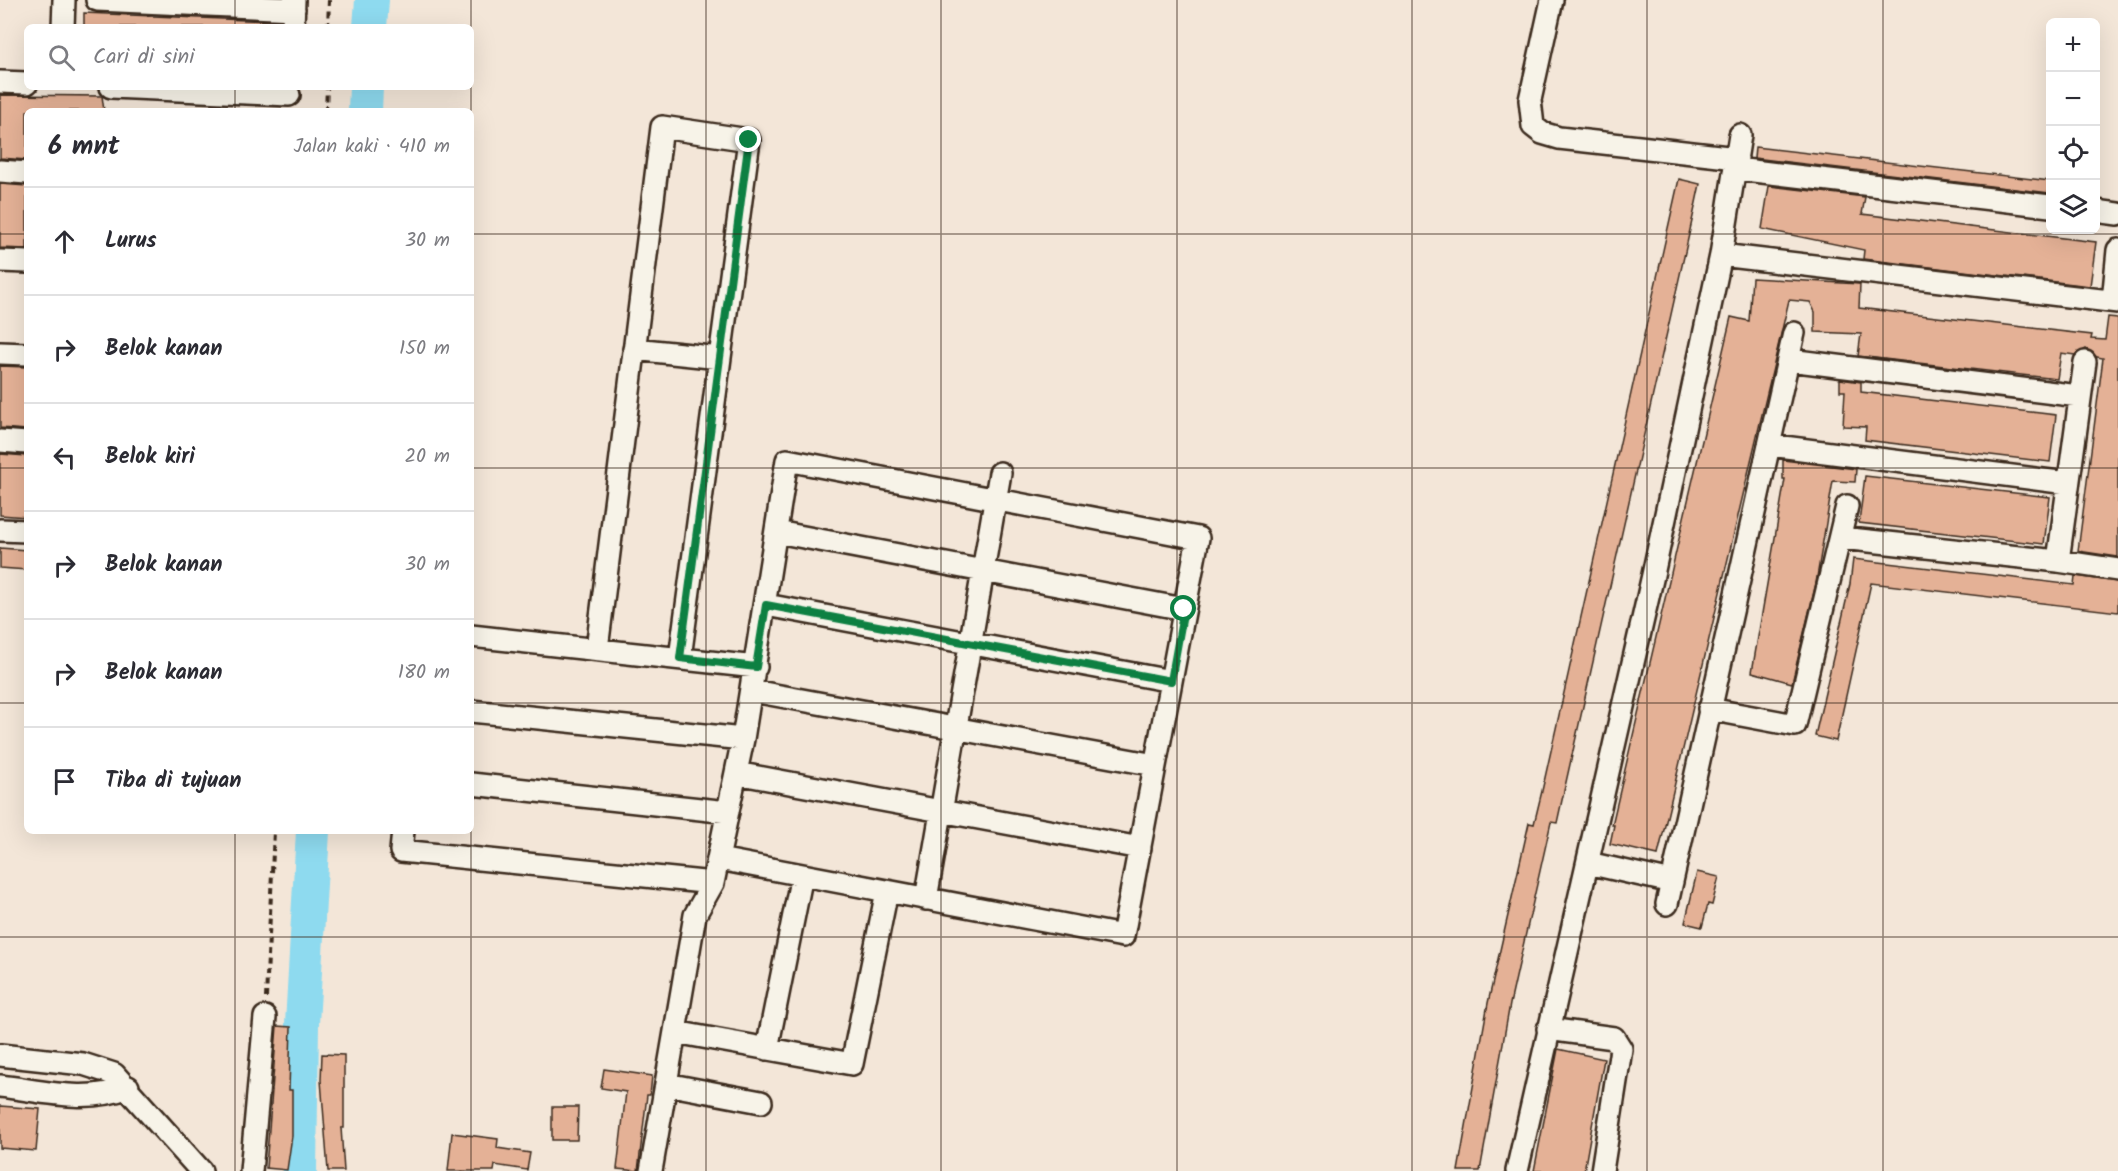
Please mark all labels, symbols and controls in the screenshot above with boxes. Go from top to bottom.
map controls [2046,18,2100,234]
button: + [2046,18,2100,72]
search box [24,24,474,90]
text: Cari di sini [93,40,194,75]
icon: search [45,41,78,74]
button: − [2046,72,2100,126]
text: 6 mnt [48,126,120,168]
route end [735,126,761,152]
button: locate [2046,126,2100,180]
text: Jalan kaki · 410 m [293,131,450,163]
button: layers [2046,180,2100,234]
text: Lurus [105,224,157,259]
icon: ahead [48,225,81,258]
text: 30 m [405,225,450,257]
text: Belok kanan [105,332,222,367]
icon: right [48,333,81,366]
text: 150 m [399,333,450,365]
text: Belok kiri [105,440,195,475]
icon: left [48,441,81,474]
text: 20 m [404,441,450,473]
text: Belok kanan [105,548,222,583]
icon: right [48,549,81,582]
text: 30 m [405,549,450,581]
route start [1170,595,1196,621]
text: Belok kanan [105,656,222,691]
icon: right [48,657,81,690]
text: 180 m [398,657,450,689]
text: Tiba di tujuan [105,764,241,799]
icon: arrive [48,765,81,798]

